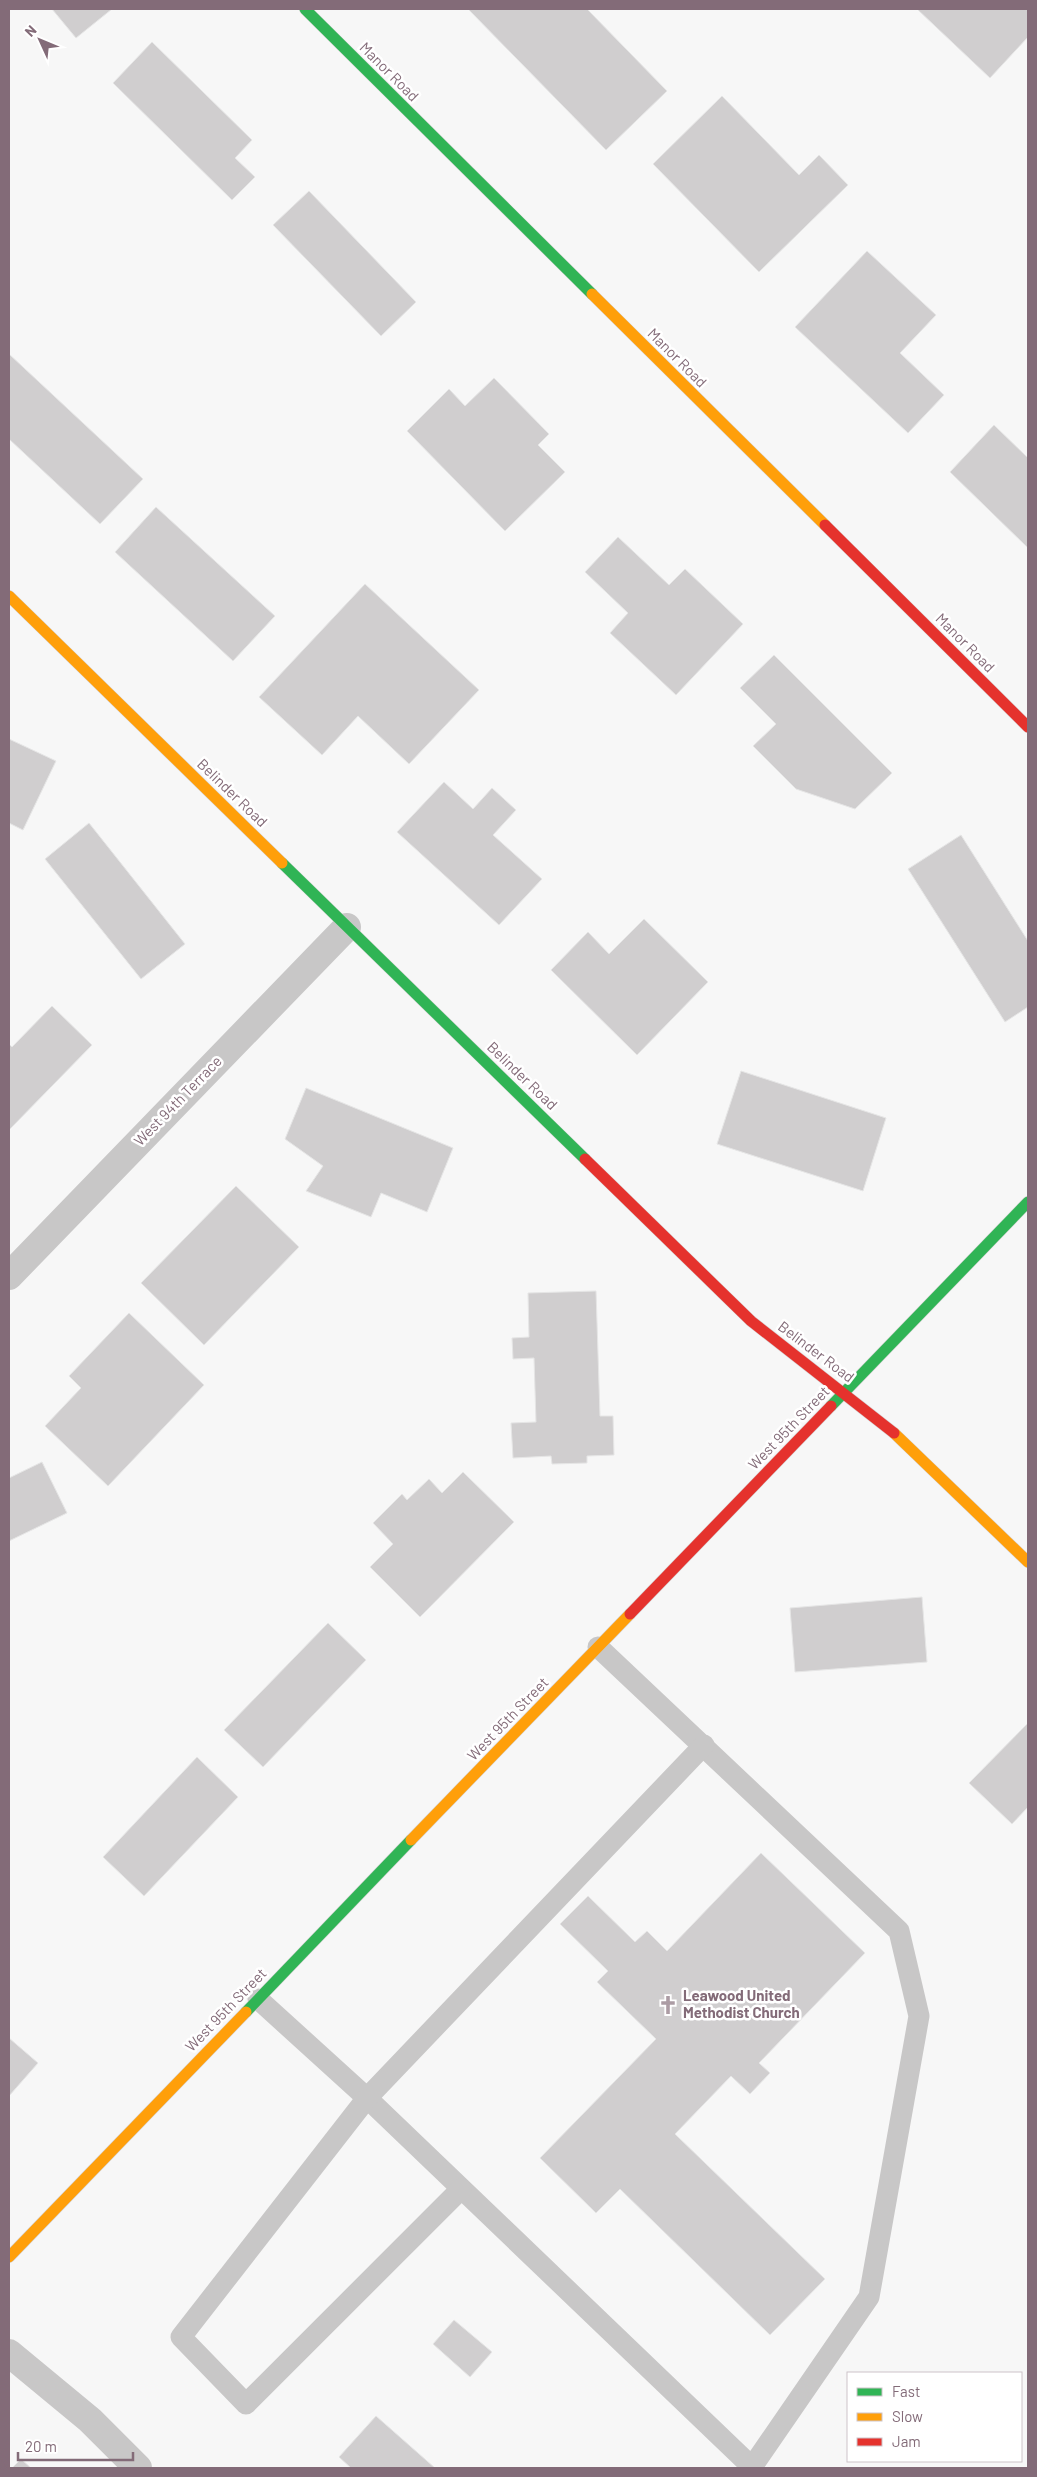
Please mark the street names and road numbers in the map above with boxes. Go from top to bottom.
street label: Manor Road [356,38,423,105]
street label: Manor Road [644,324,711,391]
street label: Manor Road [932,609,999,676]
street label: Belinder Road [194,754,271,830]
street label: Belinder Road [484,1037,561,1113]
street label: West 94th Terrace [130,1051,225,1149]
street label: Belinder Road [775,1317,858,1386]
street label: West 95th Street [744,1382,833,1473]
street label: West 95th Street [463,1673,552,1764]
street label: West 95th Street [181,1964,270,2055]

